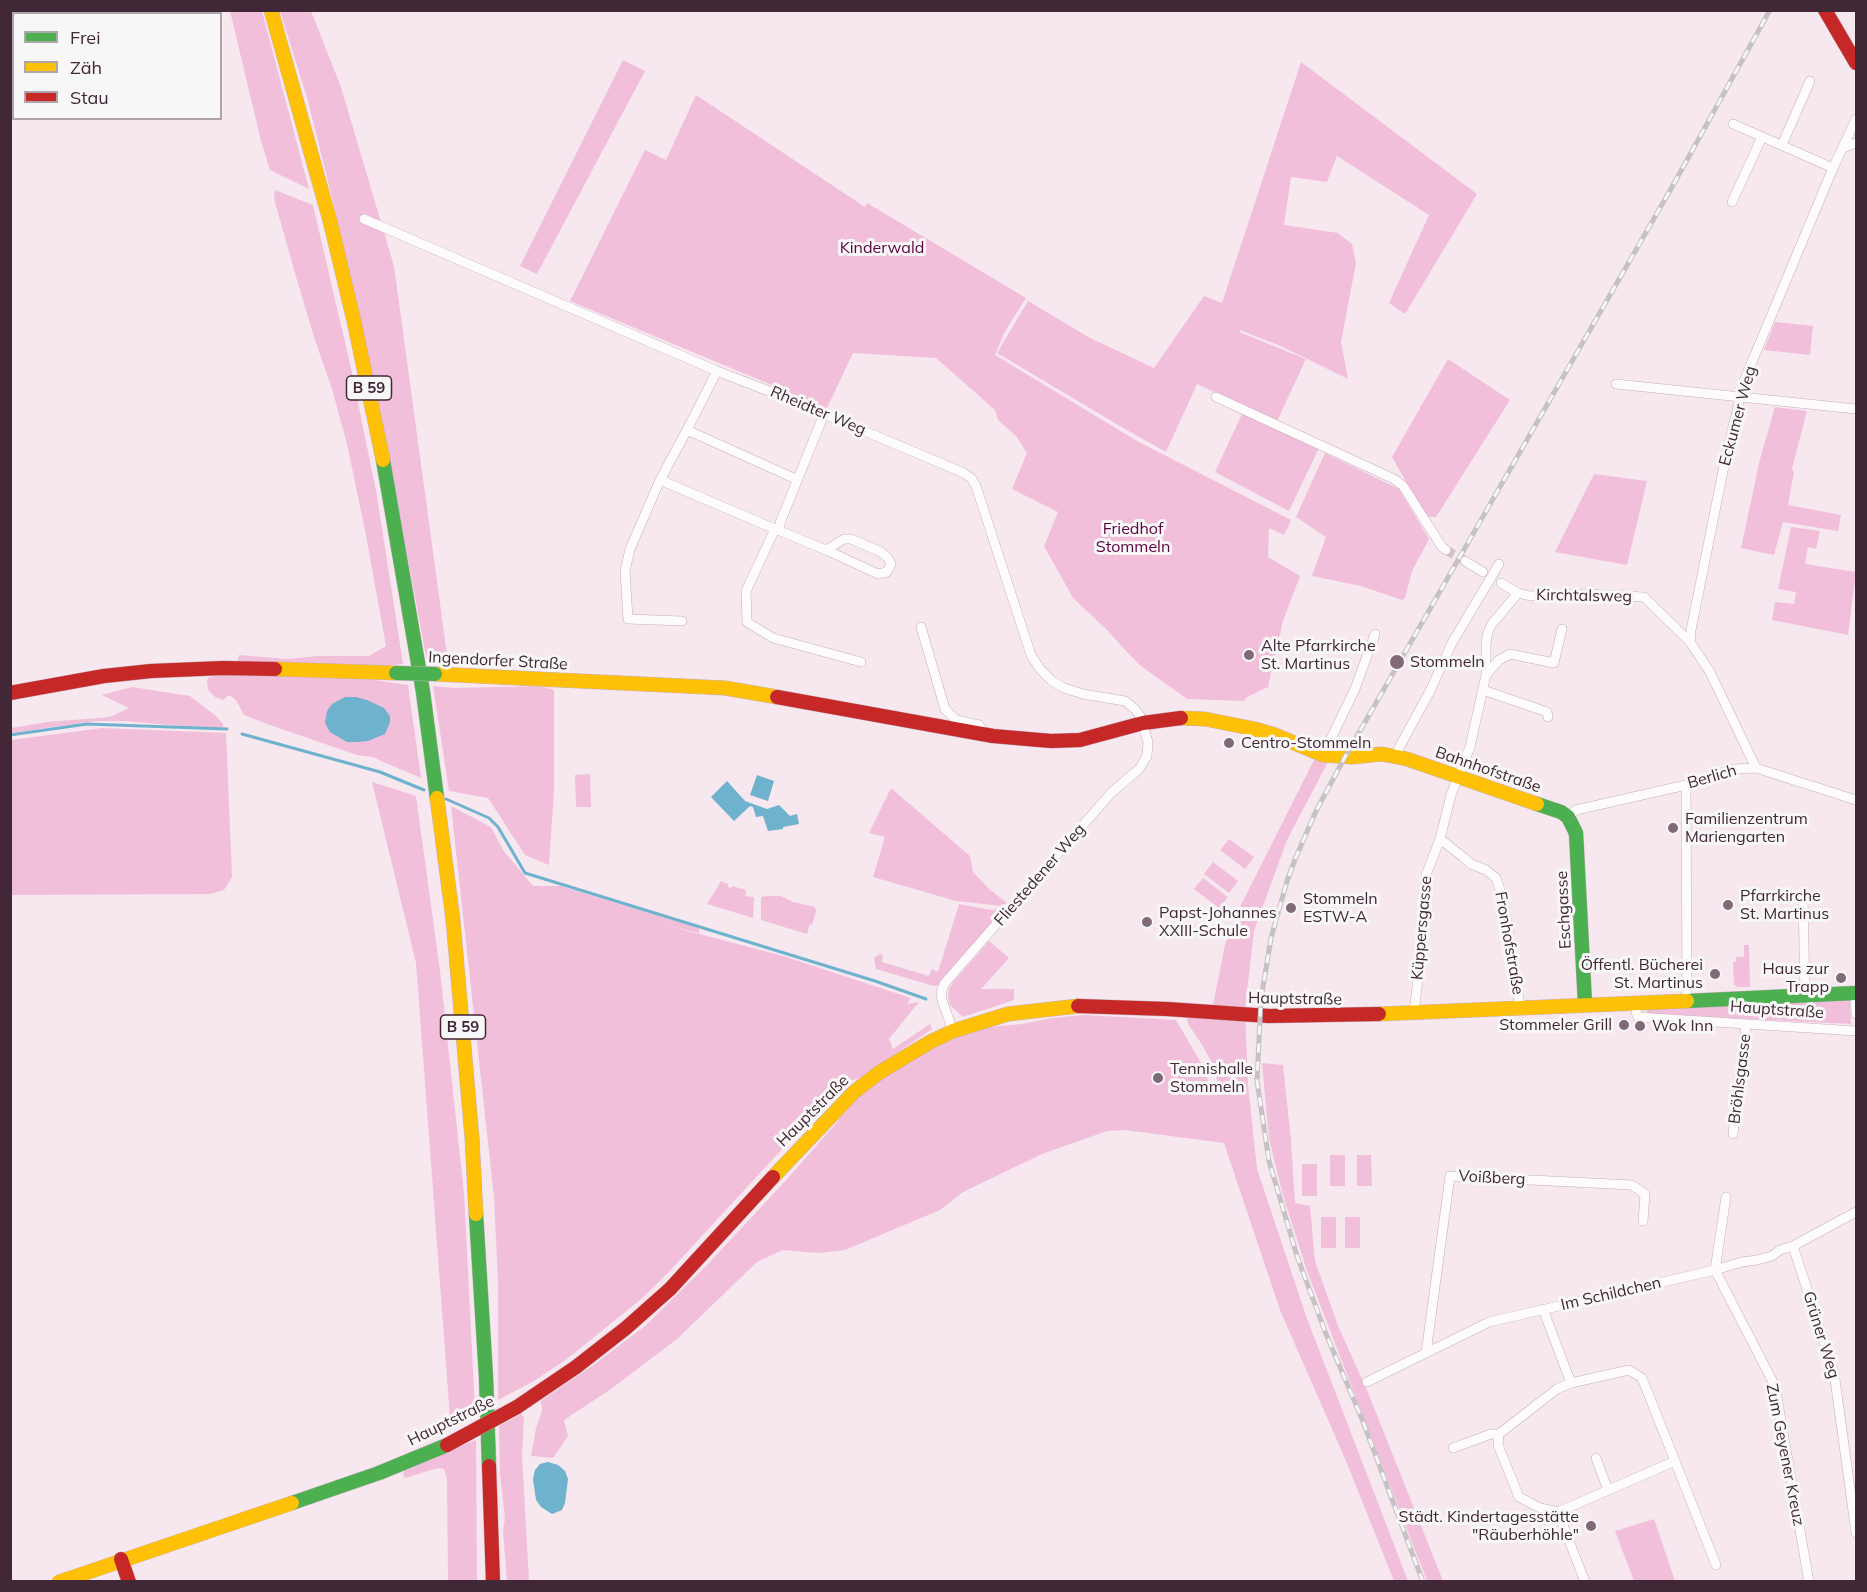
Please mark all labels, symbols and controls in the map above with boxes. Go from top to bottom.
legend [12,12,222,120]
text: Frei [70,26,100,49]
text: Zäh [70,56,102,79]
text: Stau [70,86,109,109]
park label: Kinderwald [840,238,924,258]
street label: Eckumer Weg [1715,364,1761,468]
road number: B 59 [346,376,392,400]
street label: Rheidter Weg [767,382,869,440]
park label: Friedhof Stommeln [1096,519,1170,557]
street label: Kirchtalsweg [1536,586,1632,606]
place label: Alte Pfarrkirche St. Martinus [1261,636,1376,674]
street label: Ingendorfer Straße [428,648,568,674]
marker: Alte Pfarrkirche St. Martinus [1242,648,1256,662]
place label: Stommeln [1410,652,1485,672]
marker: Stommeln [1388,653,1406,671]
place label: Centro-Stommeln [1241,733,1371,753]
marker: Centro-Stommeln [1222,736,1236,750]
street label: Bahnhofstraße [1433,743,1543,797]
street label: Berlich [1685,761,1739,793]
place label: Familienzentrum Mariengarten [1685,809,1808,847]
street label: Fliestedener Weg [990,820,1090,930]
marker: Familienzentrum Mariengarten [1666,821,1680,835]
street label: Eschgasse [1552,870,1576,950]
street label: Küppersgasse [1408,875,1436,981]
place label: Pfarrkirche St. Martinus [1740,886,1829,924]
place label: Stommeln ESTW-A [1303,889,1378,927]
street label: Fronhofstraße [1490,890,1528,996]
marker: Pfarrkirche St. Martinus [1721,898,1735,912]
marker: Stommeln ESTW-A [1284,901,1298,915]
place label: Papst-Johannes XXIII-Schule [1159,903,1277,941]
marker: Papst-Johannes XXIII-Schule [1140,915,1154,929]
place label: Öffentl. Bücherei St. Martinus [1581,955,1703,993]
place label: Haus zur Trapp [1762,959,1829,997]
marker: Öffentl. Bücherei St. Martinus [1708,967,1722,981]
marker: Haus zur Trapp [1834,971,1848,985]
street label: Hauptstraße [1248,989,1342,1009]
street label: Hauptstraße [1730,997,1824,1023]
road number: B 59 [440,1015,486,1039]
place label: Stommeler Grill [1499,1015,1612,1035]
place label: Wok Inn [1652,1016,1713,1036]
marker: Stommeler Grill [1617,1018,1631,1032]
marker: Wok Inn [1633,1019,1647,1033]
street label: Bröhlsgasse [1725,1033,1755,1125]
place label: Tennishalle Stommeln [1170,1059,1253,1097]
street label: Hauptstraße [773,1071,853,1151]
marker: Tennishalle Stommeln [1151,1071,1165,1085]
street label: Voißberg [1458,1167,1526,1189]
street label: Im Schildchen [1559,1273,1663,1315]
street label: Grüner Weg [1799,1289,1843,1381]
street label: Zum Geyener Kreuz [1762,1382,1808,1528]
street label: Hauptstraße [405,1392,497,1450]
place label: Städt. Kindertagesstätte "Räuberhöhle" [1399,1507,1579,1545]
marker: Städt. Kindertagesstätte "Räuberhöhle" [1584,1519,1598,1533]

